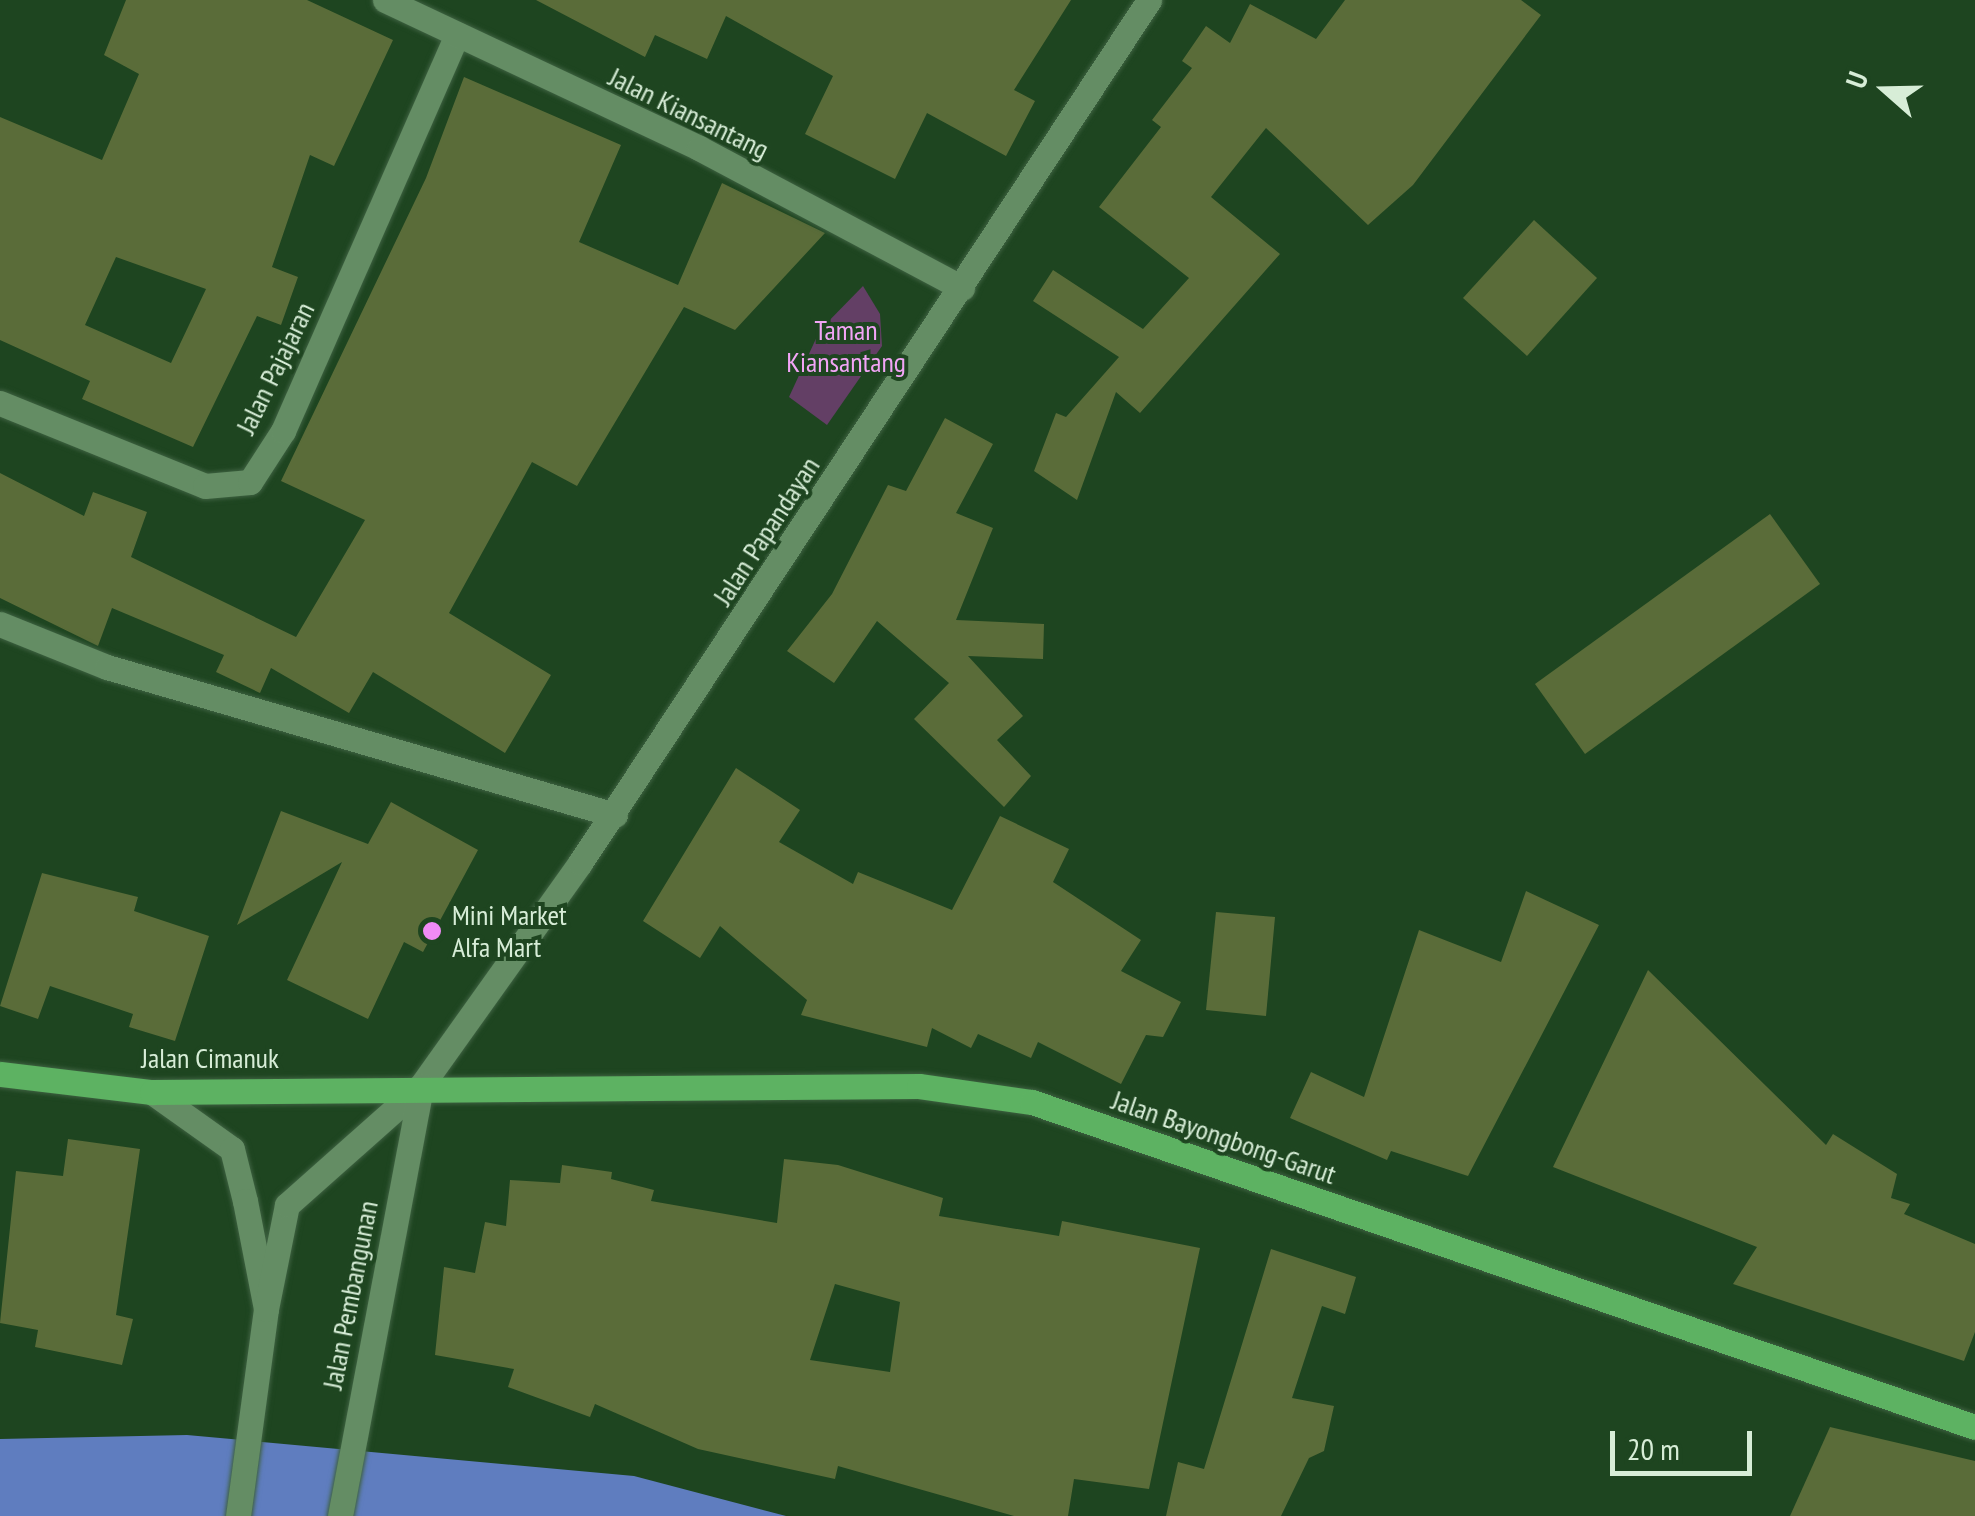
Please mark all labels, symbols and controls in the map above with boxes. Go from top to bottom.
north arrow [1835,40,1935,140]
street label: Jalan Kiansantang [604,60,774,166]
text: U [1836,66,1876,93]
street label: Jalan Pajajaran [229,297,321,439]
park label: Taman Kiansantang [786,313,906,379]
street label: Jalan Papandayan [706,451,826,611]
place label: Mini Market Alfa Mart [452,898,567,964]
marker: Mini Market Alfa Mart [421,920,443,942]
street label: Jalan Cimanuk [141,1041,279,1075]
street label: Jalan Bayongbong-Garut [1108,1083,1340,1191]
street label: Jalan Pembangunan [315,1198,385,1392]
scale bar [1615,1411,1758,1473]
text: 20 m [1627,1429,1680,1468]

